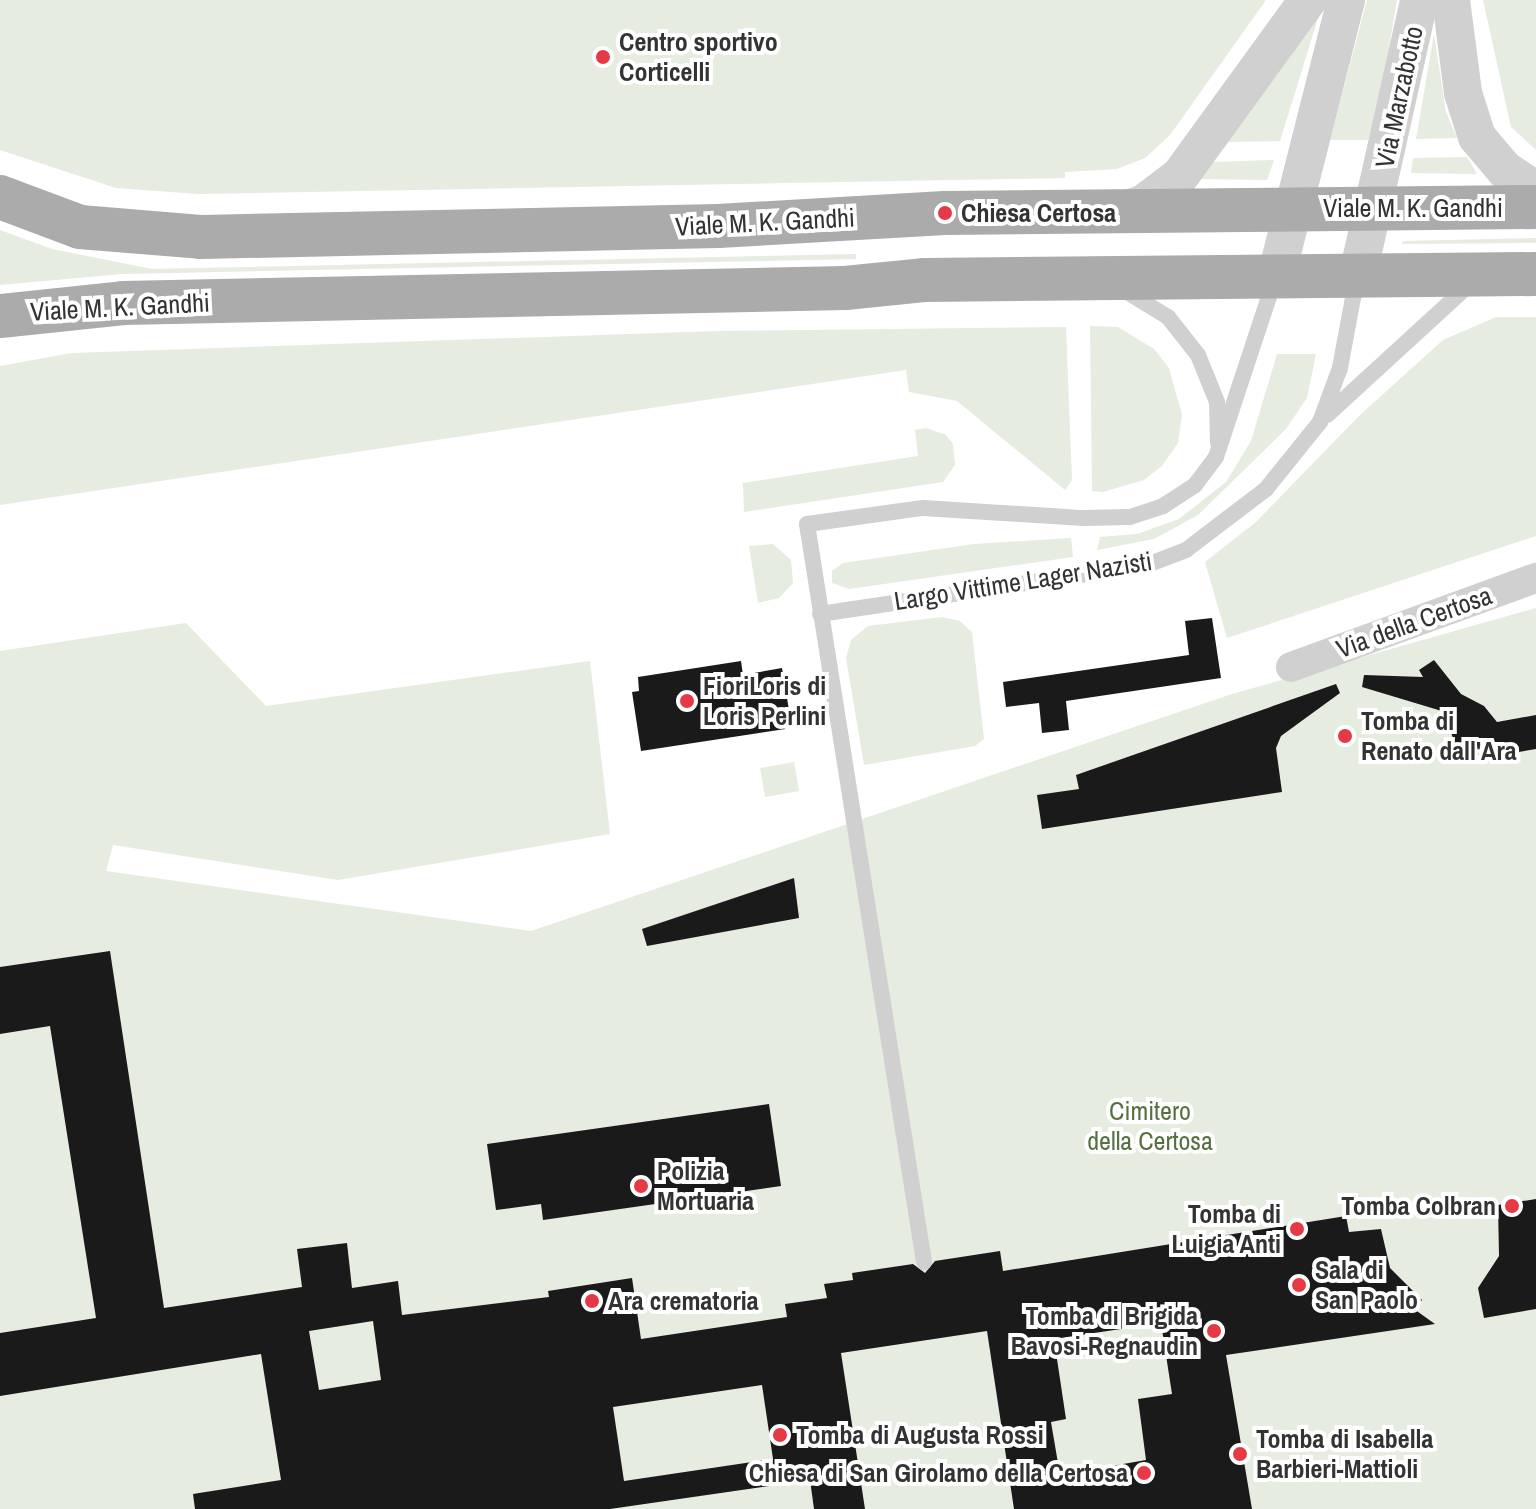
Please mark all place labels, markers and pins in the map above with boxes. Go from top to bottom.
place label: Centro sportivo Corticelli [619,26,778,88]
marker: Centro sportivo Corticelli [594,48,612,66]
place label: Chiesa Certosa [961,197,1116,229]
marker: Chiesa Certosa [936,204,954,222]
place label: FioriLoris di Loris Perlini [703,670,826,732]
marker: FioriLoris di Loris Perlini [678,692,696,710]
place label: Tomba di Renato dall'Ara [1361,705,1517,766]
marker: Tomba di Renato dall'Ara [1336,727,1354,745]
place label: Polizia Mortuaria [657,1155,754,1216]
marker: Polizia Mortuaria [632,1177,650,1195]
place label: Tomba Colbran [1341,1190,1496,1222]
marker: Tomba Colbran [1503,1197,1521,1215]
place label: Tomba di Luigia Anti [1171,1198,1281,1260]
marker: Tomba di Luigia Anti [1288,1220,1306,1238]
place label: Sala di San Paolo [1315,1254,1418,1316]
marker: Sala di San Paolo [1290,1276,1308,1294]
place label: Ara crematoria [608,1285,758,1317]
marker: Ara crematoria [583,1292,601,1310]
place label: Tomba di Brigida Bavosi-Regnaudin [1011,1300,1198,1362]
marker: Tomba di Brigida Bavosi-Regnaudin [1205,1322,1223,1340]
place label: Tomba di Augusta Rossi [796,1419,1044,1451]
place label: Tomba di Isabella Barbieri-Mattioli [1256,1423,1433,1484]
marker: Tomba di Augusta Rossi [771,1426,789,1444]
marker: Tomba di Isabella Barbieri-Mattioli [1231,1445,1249,1463]
place label: Chiesa di San Girolamo della Certosa [749,1457,1128,1489]
marker: Chiesa di San Girolamo della Certosa [1135,1464,1153,1482]

